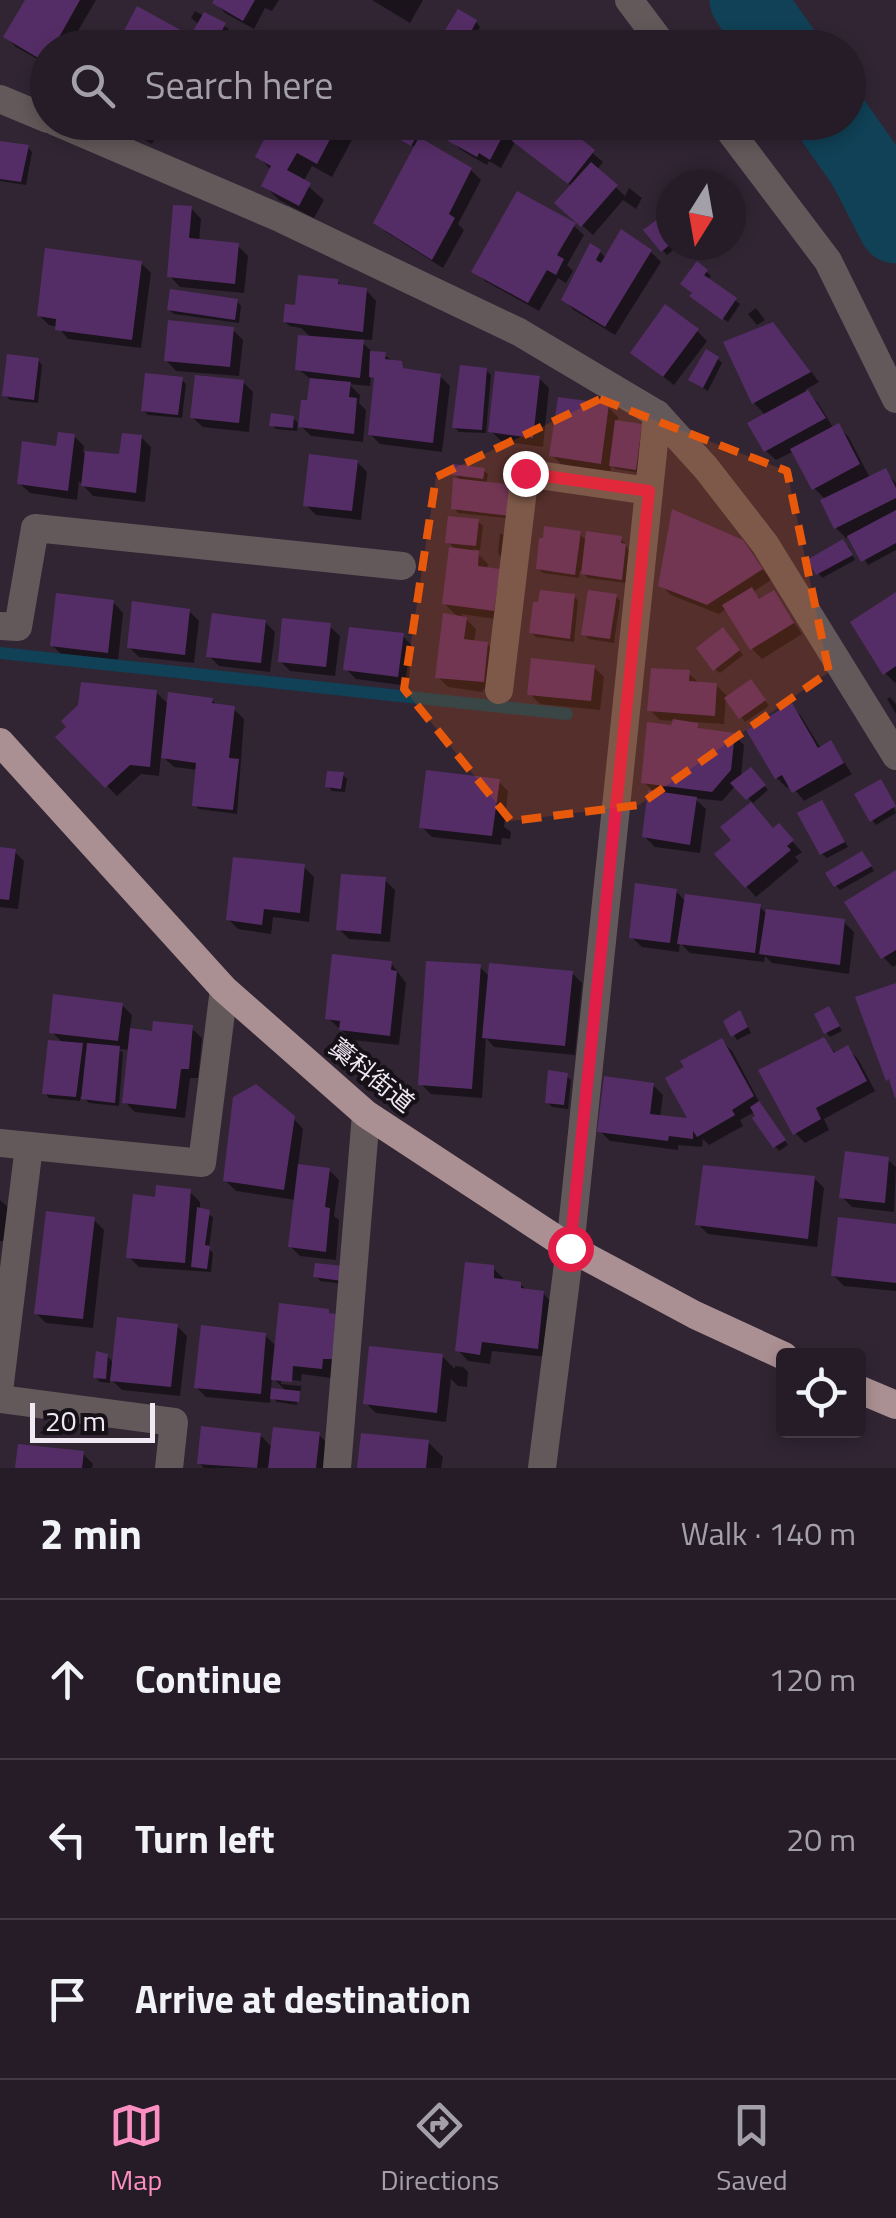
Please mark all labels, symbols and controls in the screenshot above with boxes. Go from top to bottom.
search box [30,30,866,140]
text: Search here [145,56,333,114]
icon: search [65,58,120,113]
north arrow [656,170,746,260]
route end [503,451,549,497]
street label: 藁科街道 [321,1029,423,1121]
route start [548,1226,594,1272]
map controls [776,1348,866,1438]
button: locate [776,1348,866,1438]
scale bar [30,1398,155,1442]
text: 20 m [45,1399,106,1442]
text: 2 min [40,1501,142,1565]
text: Walk · 140 m [681,1509,856,1557]
text: Continue [135,1650,282,1708]
icon: ahead [40,1652,95,1707]
text: 120 m [768,1655,856,1703]
text: Turn left [135,1810,275,1868]
icon: left [40,1812,95,1867]
text: 20 m [786,1815,856,1863]
text: Arrive at destination [135,1970,471,2028]
icon: arrive [40,1972,95,2027]
tab: Map [109,2098,164,2201]
tab: Directions [381,2098,499,2201]
tab: Saved [716,2098,787,2201]

